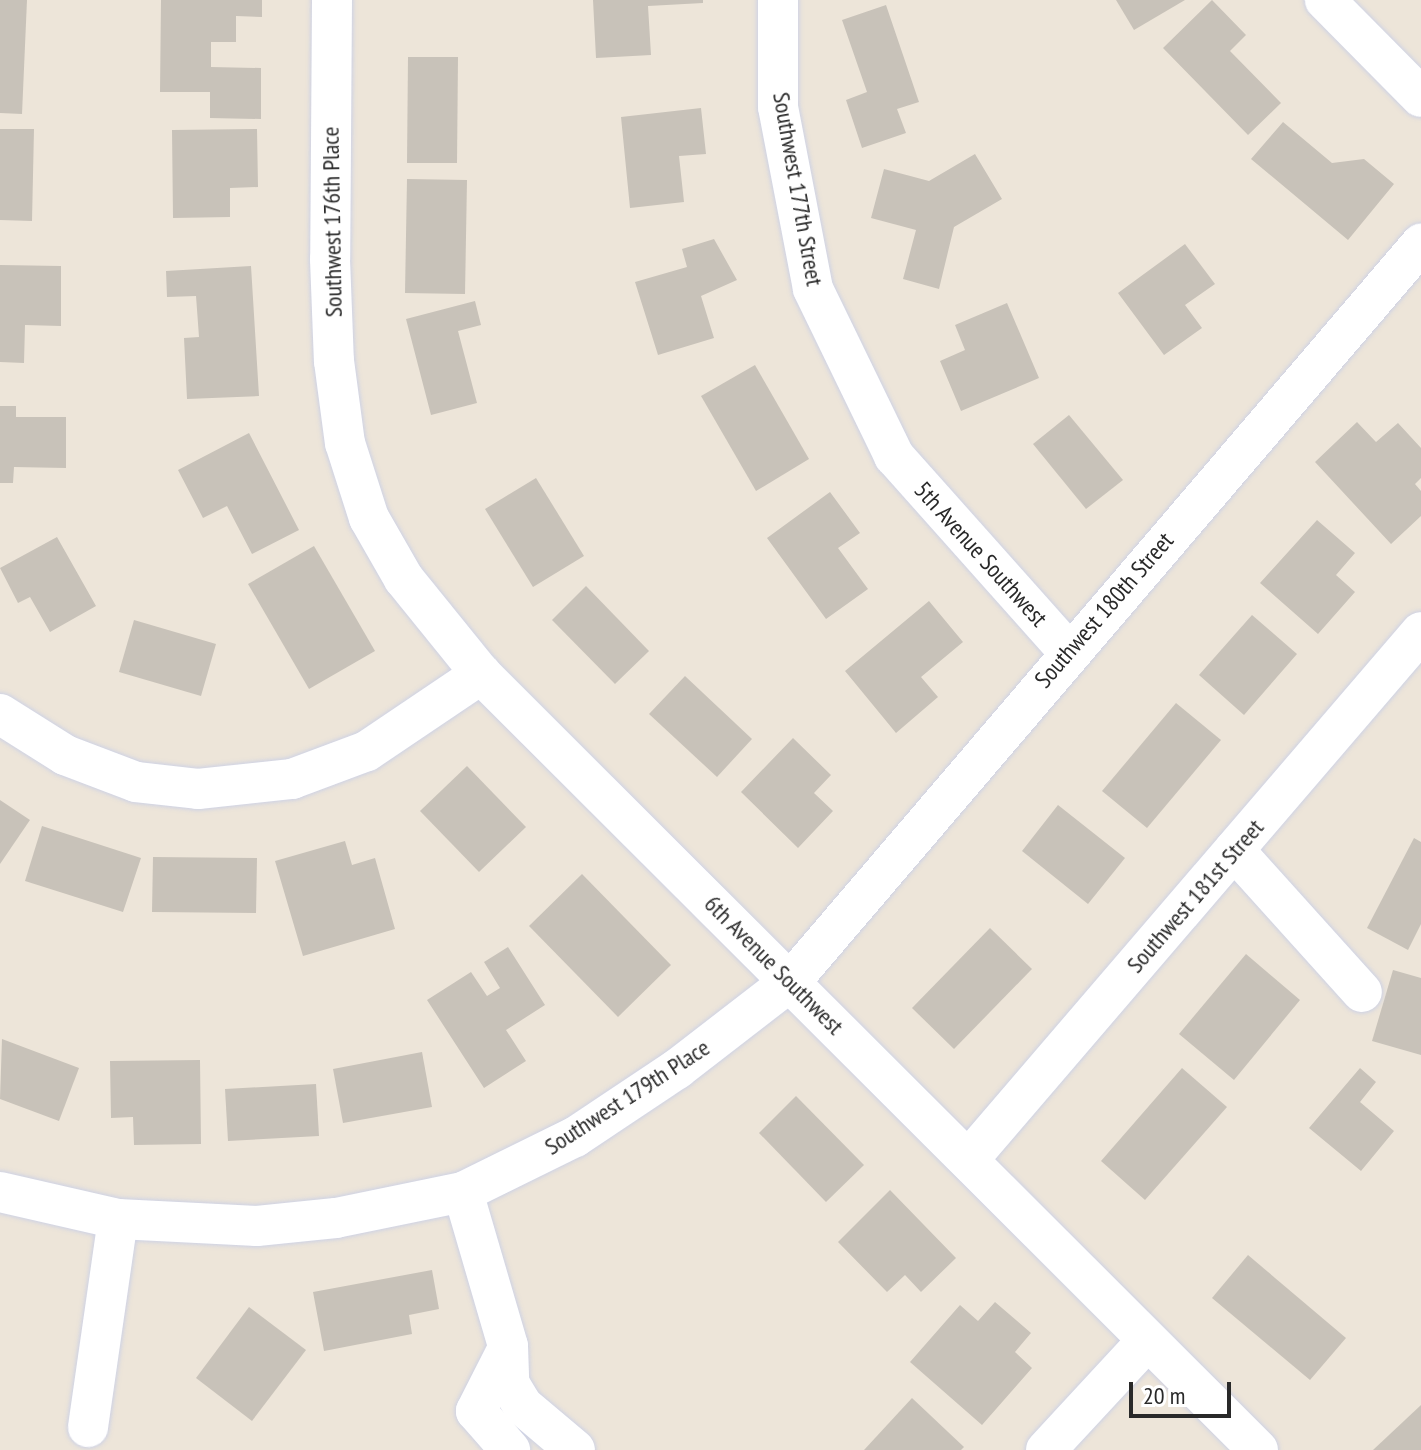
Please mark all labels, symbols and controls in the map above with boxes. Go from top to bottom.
street label: Southwest 177th Street [767,90,829,288]
street label: Southwest 176th Place [316,126,348,318]
street label: 5th Avenue Southwest [908,475,1054,633]
street label: Southwest 180th Street [1029,527,1179,693]
street label: Southwest 181st Street [1121,813,1269,979]
street label: 6th Avenue Southwest [698,889,850,1041]
street label: Southwest 179th Place [539,1033,715,1161]
scale bar [1133,1366,1235,1416]
text: 20 m [1143,1380,1185,1411]

